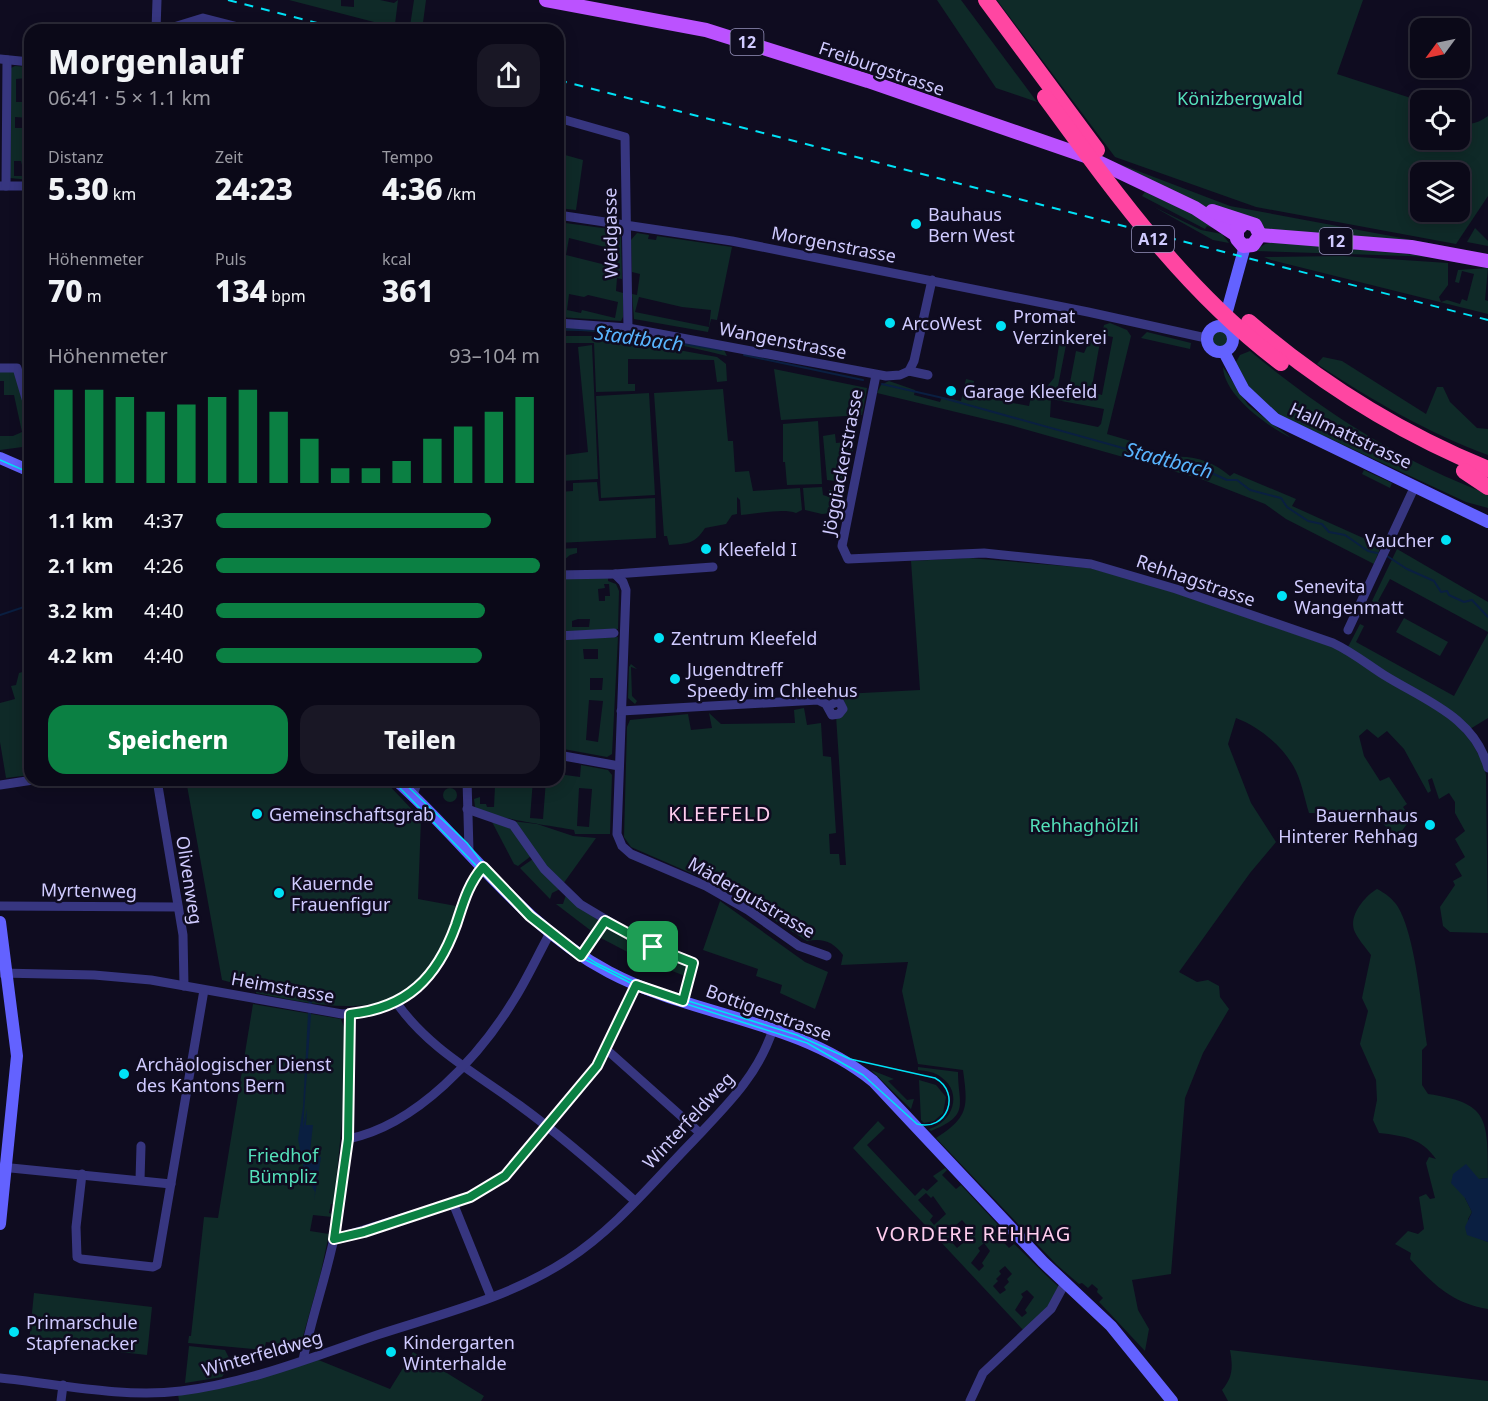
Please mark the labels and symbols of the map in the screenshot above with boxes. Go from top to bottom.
north arrow [1410,18,1470,78]
road number: 12 [730,29,764,55]
street label: Freiburgstrasse [816,35,948,101]
park label: Könizbergwald [1177,86,1303,110]
street label: Weidgasse [597,187,623,279]
place label: Bauhaus Bern West [928,202,1015,247]
marker: Bauhaus Bern West [909,217,923,231]
street label: Morgenstrasse [770,220,898,268]
road number: A12 [1132,226,1174,252]
road number: 12 [1320,228,1352,254]
place label: Promat Verzinkerei [1013,304,1107,349]
place label: ArcoWest [902,311,982,335]
street label: Wangenstrasse [717,316,849,364]
marker: ArcoWest [883,316,897,330]
water label: Stadtbach [593,318,685,358]
marker: Promat Verzinkerei [994,319,1008,333]
place label: Garage Kleefeld [963,379,1097,403]
marker: Garage Kleefeld [944,384,958,398]
street label: Jöggiackerstrasse [816,387,868,539]
street label: Hallmattstrasse [1286,396,1416,474]
water label: Stadtbach [1122,435,1216,485]
place label: Vaucher [1365,528,1435,552]
marker: Vaucher [1439,533,1453,547]
place label: Kleefeld I [718,537,797,561]
marker: Kleefeld I [699,542,713,556]
street label: Rehhagstrasse [1133,548,1259,612]
place label: Senevita Wangenmatt [1294,574,1404,619]
marker: Senevita Wangenmatt [1275,589,1289,603]
place label: Zentrum Kleefeld [671,626,817,650]
marker: Zentrum Kleefeld [652,631,666,645]
place label: Jugendtreff Speedy im Chleehus [685,657,858,702]
marker: Jugendtreff Speedy im Chleehus [668,672,682,686]
district label: KLEEFELD [668,800,772,827]
place label: Gemeinschaftsgrab [269,802,434,826]
place label: Bauernhaus Hinterer Rehhag [1278,803,1418,848]
marker: Gemeinschaftsgrab [250,807,264,821]
park label: Rehhaghölzli [1029,813,1139,837]
marker: Bauernhaus Hinterer Rehhag [1423,818,1437,832]
street label: Olivenweg [171,834,209,926]
street label: Mädergutstrasse [684,851,820,943]
place label: Kauernde Frauenfigur [291,871,391,916]
street label: Myrtenweg [41,877,137,903]
marker: Kauernde Frauenfigur [272,886,286,900]
pin [627,921,678,972]
street label: Heimstrasse [229,966,337,1008]
street label: Bottigenstrasse [703,978,835,1046]
place label: Archäologischer Dienst des Kantons Bern [136,1052,332,1097]
street label: Winterfeldweg [637,1066,739,1174]
marker: Archäologischer Dienst des Kantons Bern [117,1067,131,1081]
park label: Friedhof Bümpliz [248,1143,319,1188]
district label: VORDERE REHHAG [876,1220,1072,1247]
place label: Primarschule Stapfenacker [26,1310,138,1355]
street label: Winterfeldweg [199,1324,325,1382]
marker: Primarschule Stapfenacker [7,1325,21,1339]
place label: Kindergarten Winterhalde [403,1330,515,1375]
marker: Kindergarten Winterhalde [384,1345,398,1359]

